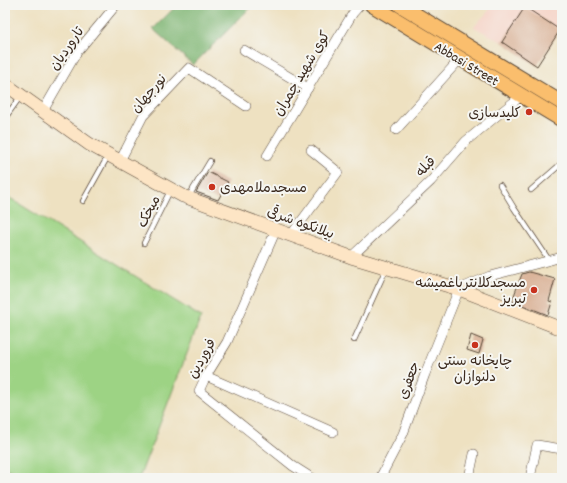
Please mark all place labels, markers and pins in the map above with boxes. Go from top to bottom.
place label: کلیدسازی [468,104,521,124]
marker: کلیدسازی [524,107,534,117]
place label: مسجدملامهدی [220,179,307,199]
marker: مسجدملامهدی [207,182,217,192]
place label: مسجدکلانترباغمیشه تبریز [416,274,527,310]
marker: مسجدکلانترباغمیشه تبریز [529,285,539,295]
marker: چایخانه سنتی دلنوازان [470,340,480,350]
place label: چایخانه سنتی دلنوازان [438,352,512,388]

